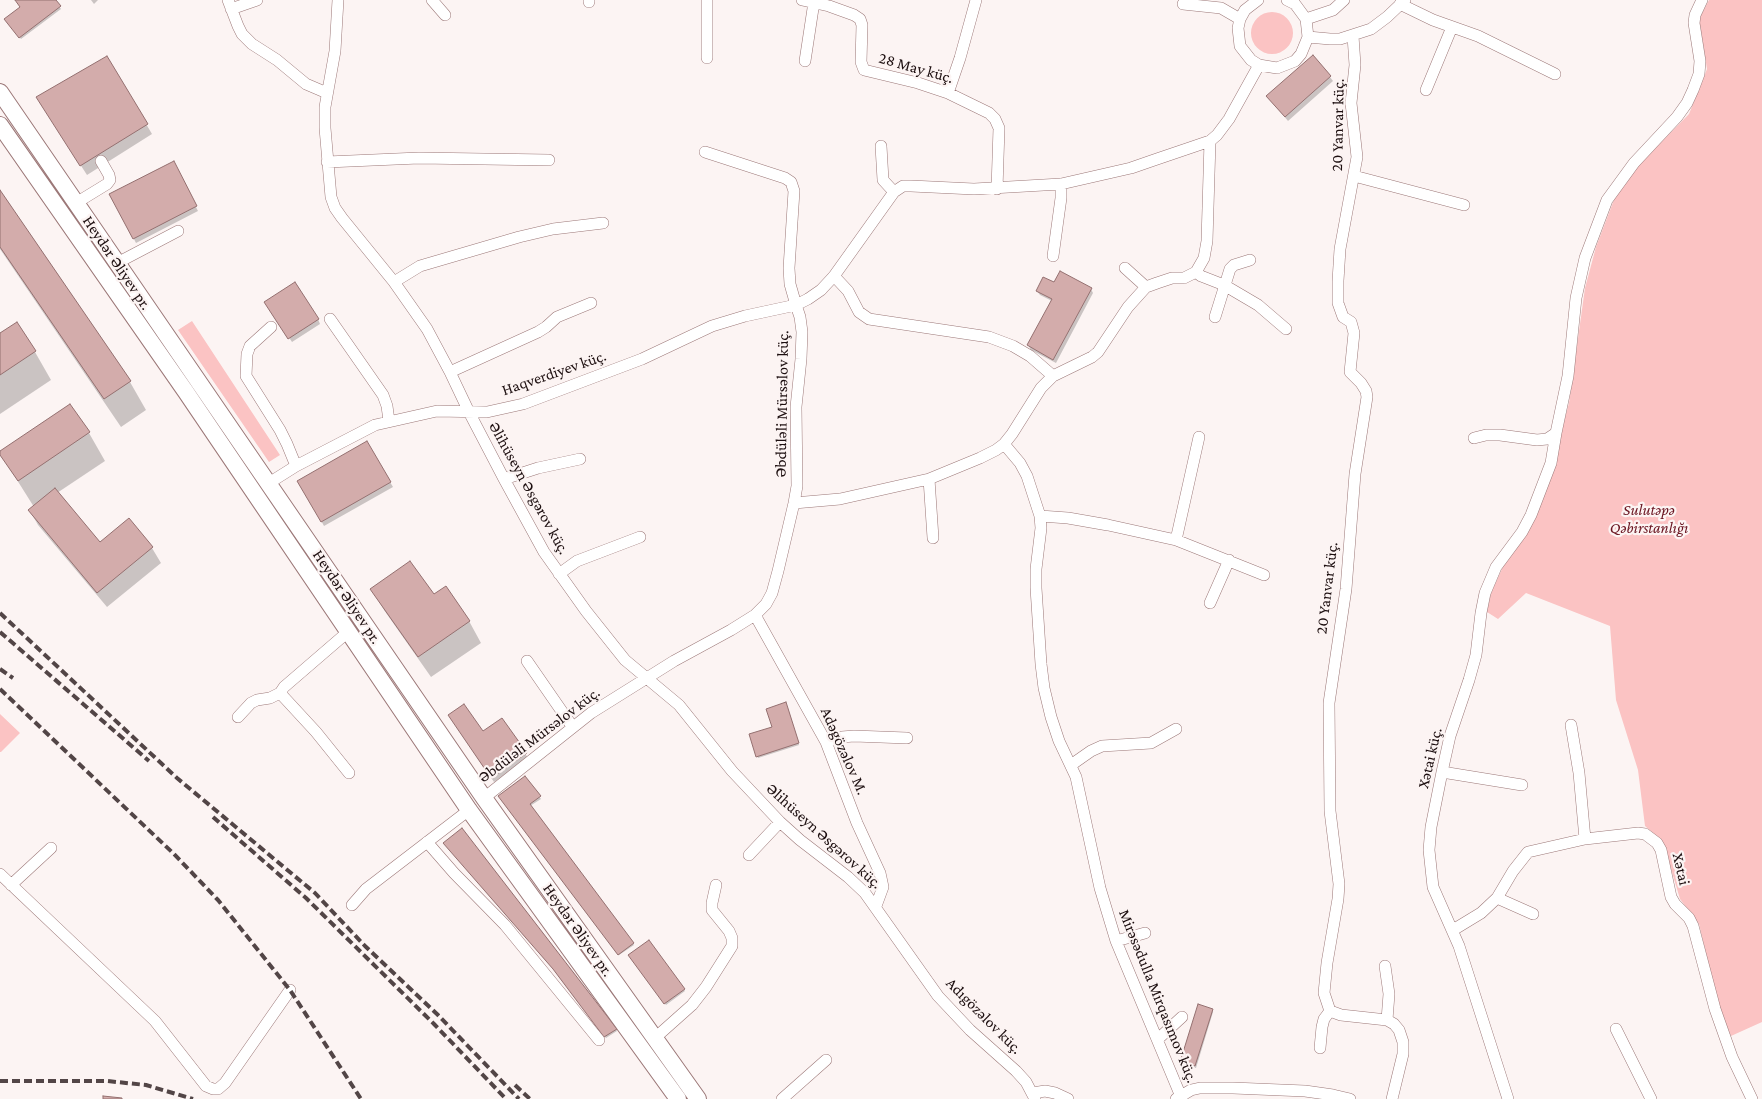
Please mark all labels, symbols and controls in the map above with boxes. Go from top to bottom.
street label: 28 May küç. [877,48,955,88]
street label: 20 Yanvar küç. [1328,78,1348,172]
street label: Heydər Əliyev pr. [78,212,156,314]
street label: Əbdüləli Mürsəlov küç. [771,330,793,478]
street label: Haqverdiyev küç. [499,346,609,400]
street label: Əlihüseyn Əsgərov küç. [484,418,574,558]
park label: Sulutəpə Qəbirstanlığı [1610,500,1688,538]
street label: 20 Yanvar küç. [1312,541,1342,635]
street label: Heydər Əliyev pr. [308,546,386,648]
street label: Əbdüləli Mürsəlov küç. [474,683,604,787]
street label: Adəgözəlov M. [816,704,872,798]
street label: Xətai küç. [1414,726,1446,790]
street label: Əlihüseyn Əsgərov küç. [762,779,886,893]
street label: Xətai [1668,851,1694,887]
street label: Heydər Əliyev pr. [539,880,617,980]
street label: Mirəsədulla Mirqasımov küç. [1114,906,1202,1086]
street label: Adıgözəlov küç. [942,974,1026,1058]

